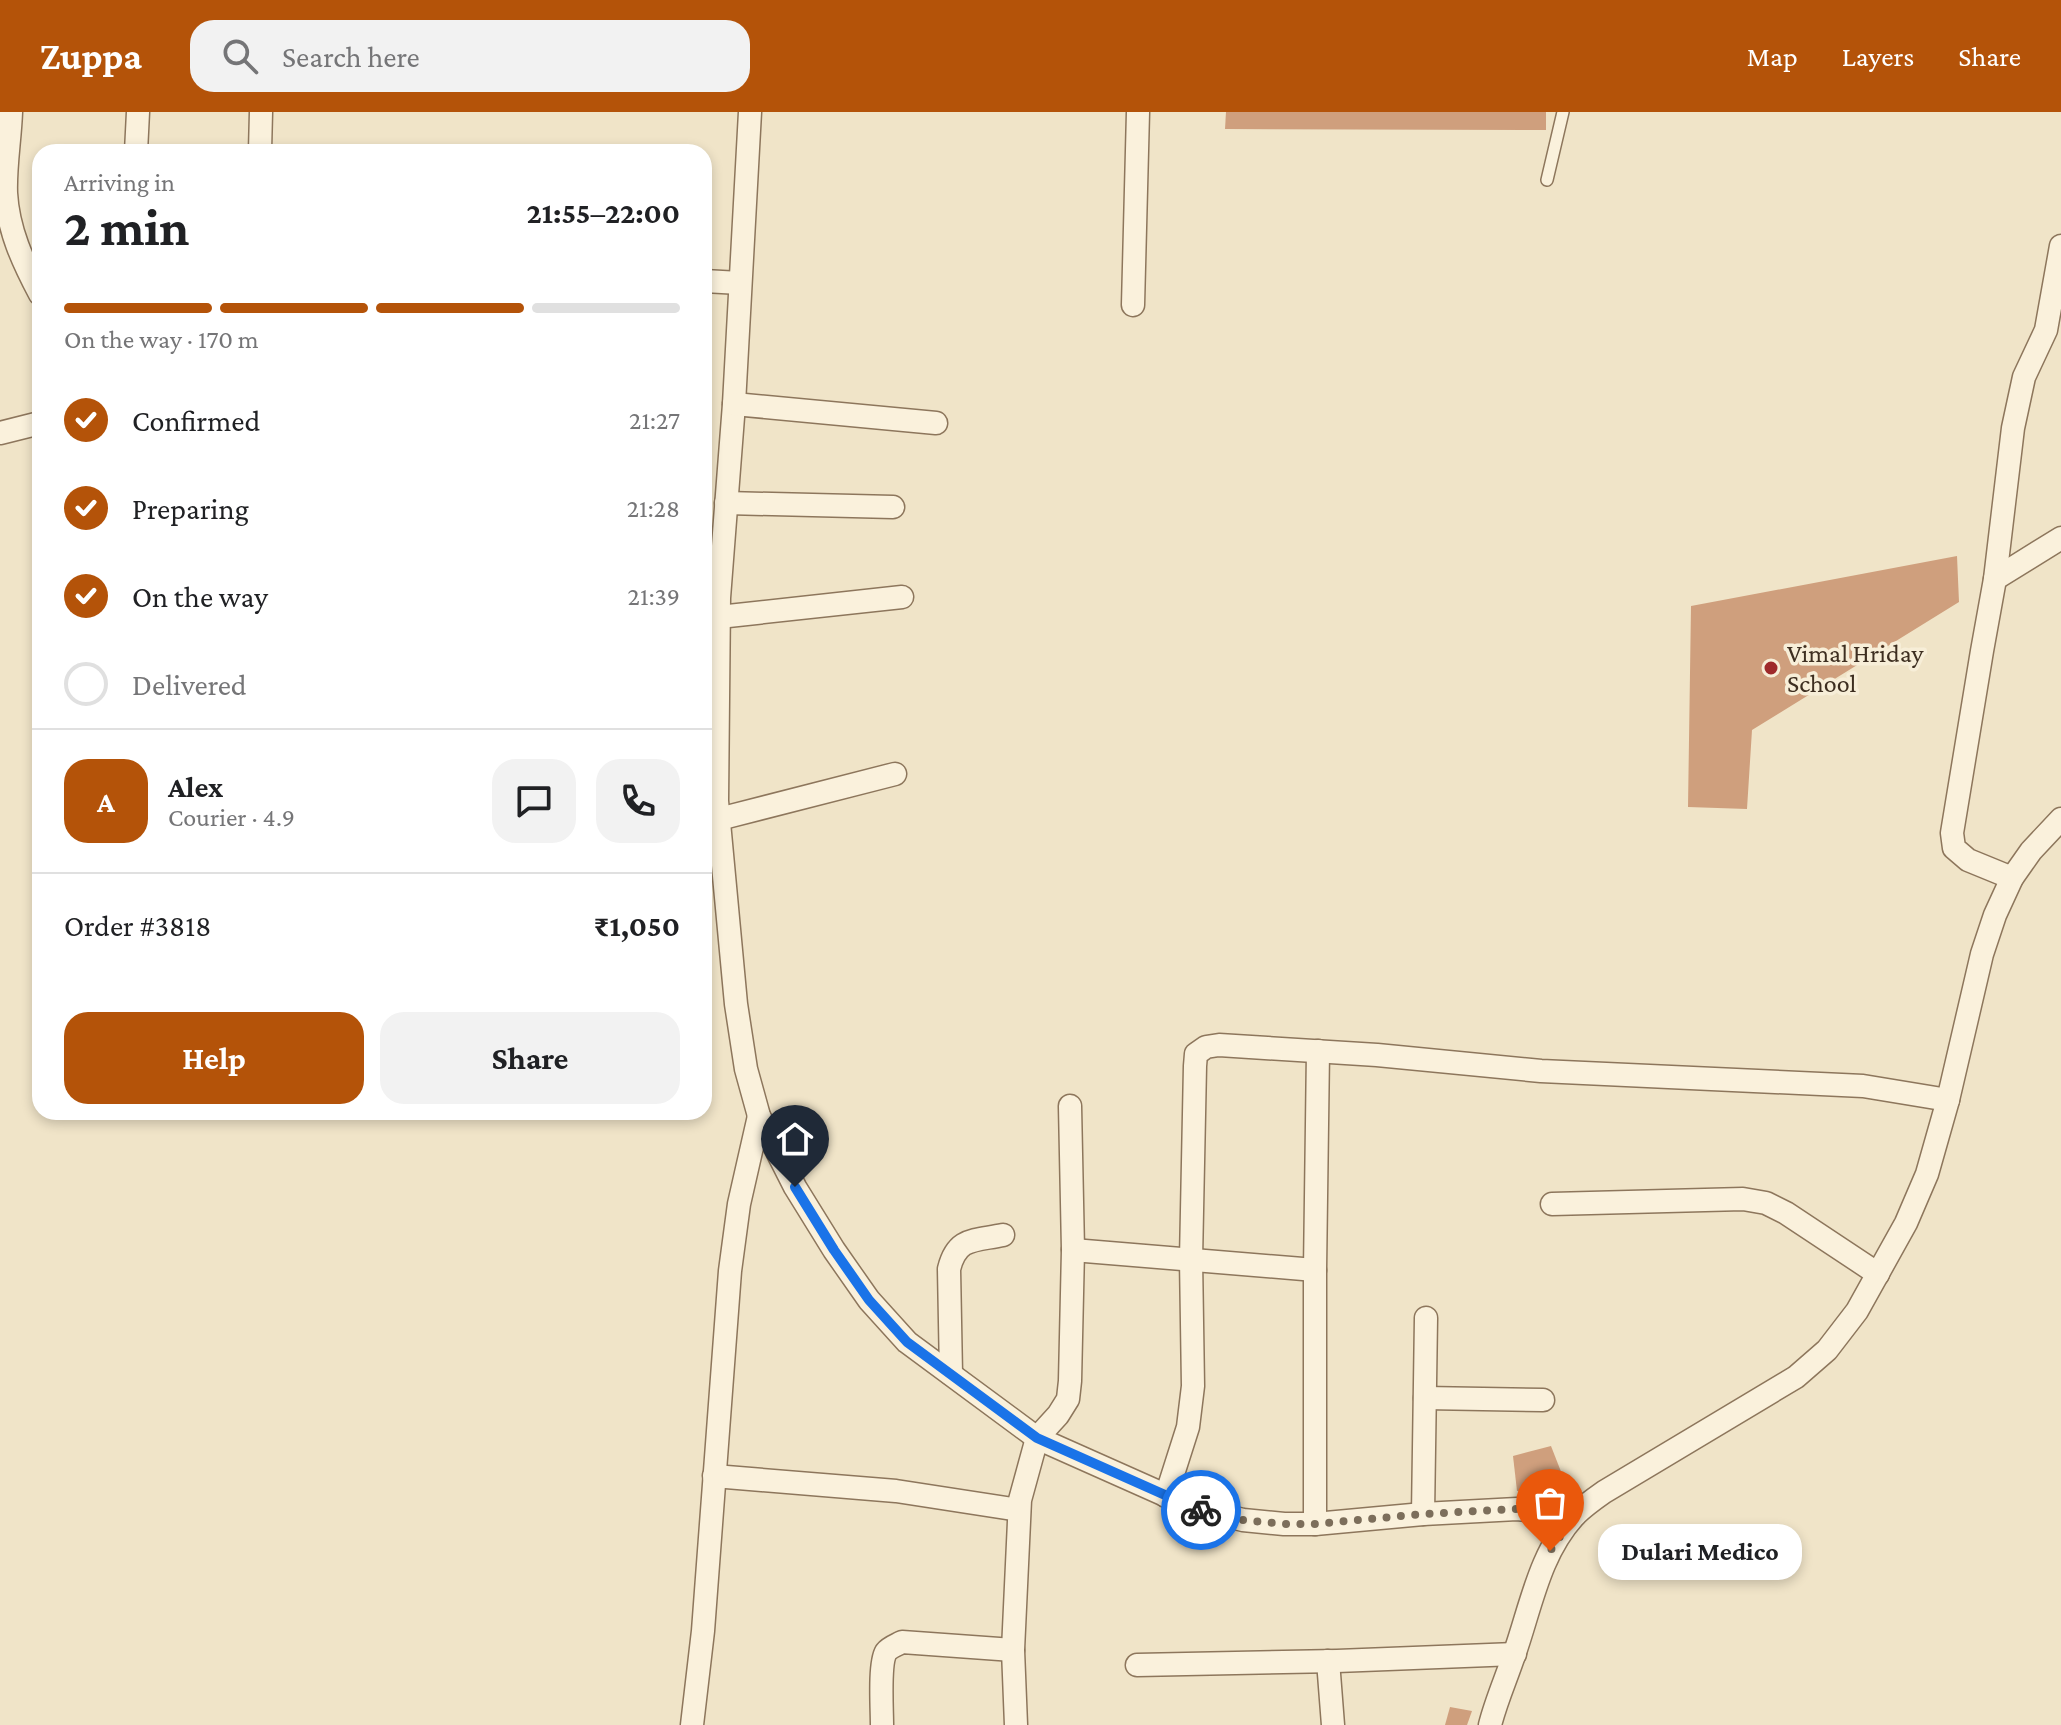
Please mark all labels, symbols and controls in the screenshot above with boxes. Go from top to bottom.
search box [190,20,750,92]
icon: search [218,34,262,78]
text: Zuppa [40,35,142,77]
text: Search here [282,40,420,73]
text: Map [1747,41,1798,72]
text: Layers [1842,41,1914,72]
text: Share [1958,41,2021,72]
text: Arriving in [64,168,175,197]
text: 21:55–22:00 [527,196,680,229]
text: 2 min [64,198,189,256]
text: On the way · 170 m [64,325,259,354]
icon: check [64,398,108,442]
text: Confirmed [132,404,260,437]
text: 21:27 [629,406,680,435]
icon: check [64,486,108,530]
text: Preparing [132,492,249,525]
text: 21:28 [627,494,680,523]
icon: check [64,574,108,618]
text: On the way [132,580,268,613]
text: 21:39 [628,582,680,611]
place label: Vimal Hriday School [1787,639,1925,698]
marker: Vimal Hriday School [1762,659,1780,677]
text: Delivered [132,668,247,701]
button: chat [492,759,576,843]
button: phone [596,759,680,843]
text: Alex [168,770,223,803]
text: A [97,785,115,818]
text: Courier · 4.9 [168,803,295,832]
text: Order #3818 [64,909,211,942]
text: ₹1,050 [594,909,680,942]
button: Help [64,1012,364,1104]
button: Share [380,1012,680,1104]
pin [761,1105,829,1187]
icon: home [773,1117,817,1161]
pin [1516,1469,1584,1551]
courier [1161,1470,1241,1550]
icon: bag [1528,1481,1572,1525]
icon: bike [1179,1488,1223,1532]
callout: Dulari Medico [1598,1523,1802,1579]
text: Dulari Medico [1621,1537,1779,1566]

